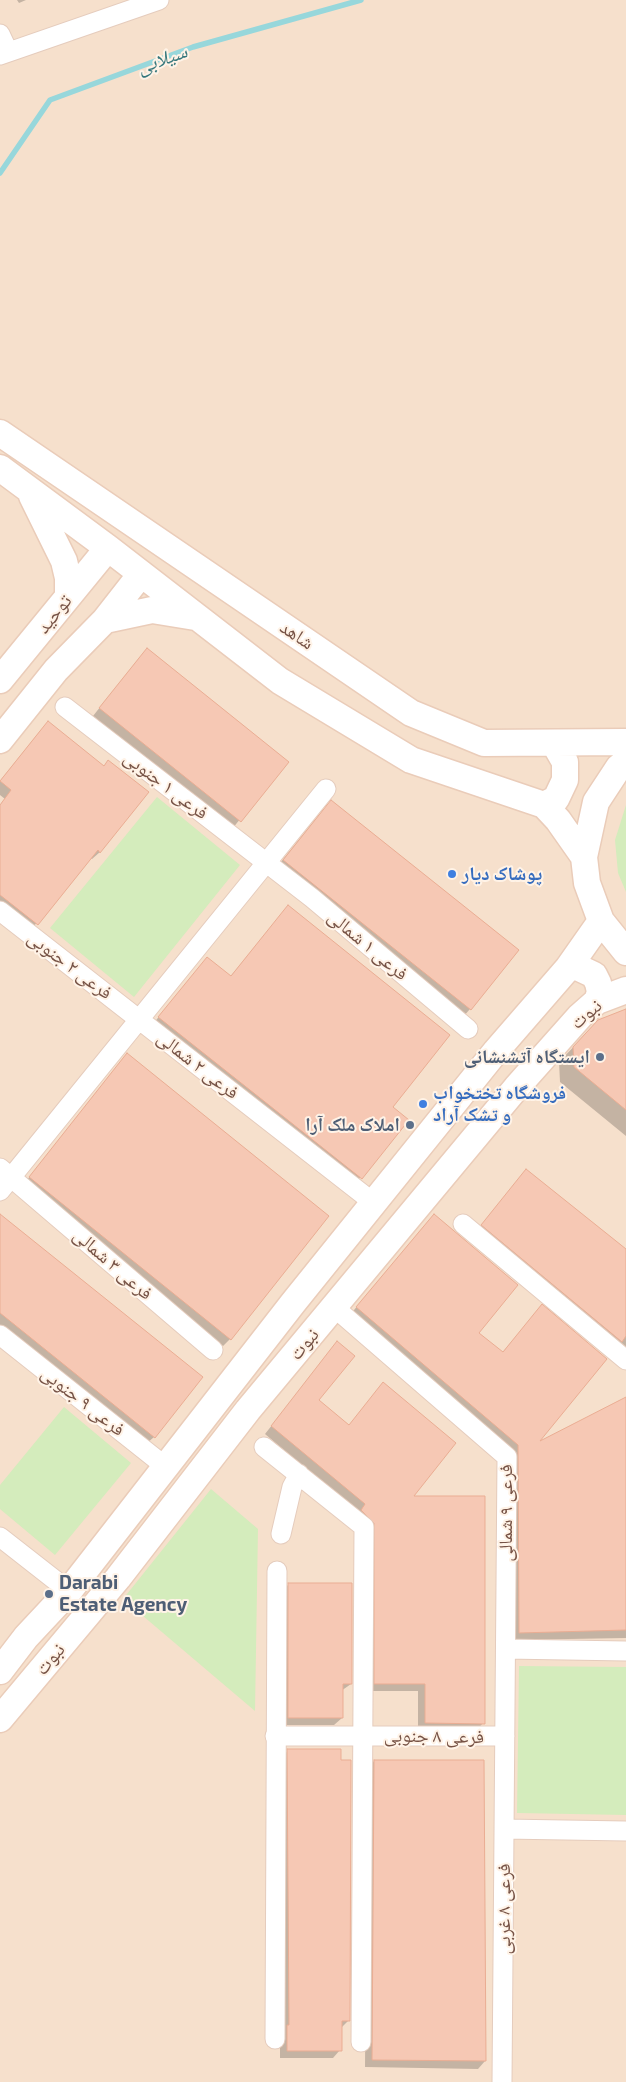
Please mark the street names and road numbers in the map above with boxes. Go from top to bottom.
street label: توحید [32,590,76,638]
street label: شاهد [276,615,318,655]
street label: فرعی ۱ جنوبی [119,746,213,824]
street label: فرعی ۱ شمالی [323,905,413,985]
street label: فرعی ۲ جنوبی [23,926,117,1004]
street label: نبوت [566,994,606,1034]
street label: فرعی ۲ شمالی [153,1026,243,1104]
street label: فرعی ۳ شمالی [69,1223,157,1305]
street label: نبوت [284,1324,324,1364]
street label: فرعی ۹ جنوبی [37,1361,129,1441]
street label: فرعی ۹ شمالی [495,1464,517,1562]
street label: نبوت [30,1639,70,1679]
street label: فرعی ۸ جنوبی [384,1724,484,1748]
street label: فرعی ۸ غربی [493,1864,515,1954]

